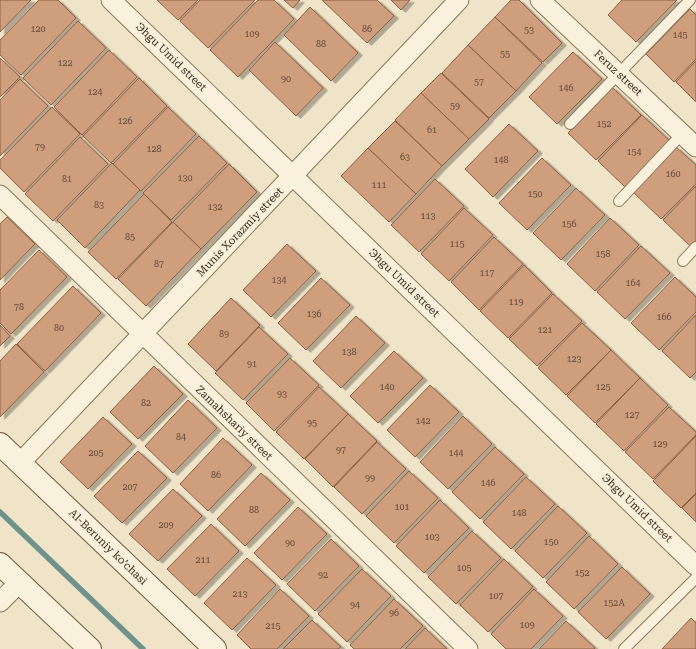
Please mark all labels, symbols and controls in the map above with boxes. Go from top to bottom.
street label: Эhgu Umid street [133,20,209,94]
house number: 120 [30,24,46,34]
house number: 86 [362,24,372,34]
house number: 53 [524,25,534,35]
house number: 109 [244,29,260,39]
house number: 145 [672,30,688,40]
house number: 88 [316,39,326,49]
street label: Feruz street [591,47,645,99]
house number: 55 [500,49,510,59]
house number: 122 [57,58,73,68]
house number: 90 [281,74,291,84]
house number: 57 [474,77,484,87]
house number: 146 [558,83,574,93]
house number: 124 [87,87,103,97]
house number: 59 [450,101,460,111]
house number: 126 [117,116,133,126]
house number: 152 [596,119,612,129]
house number: 61 [427,125,437,135]
house number: 79 [35,142,45,152]
house number: 128 [146,144,162,154]
house number: 154 [626,147,642,157]
house number: 63 [400,152,410,162]
house number: 148 [493,155,509,165]
house number: 160 [665,169,681,179]
house number: 130 [177,173,193,183]
house number: 81 [62,174,72,184]
house number: 111 [371,180,387,190]
street label: Munis Xorazmiy street [194,185,286,279]
house number: 150 [527,189,543,199]
house number: 83 [94,200,104,210]
house number: 132 [207,202,223,212]
house number: 113 [420,211,436,221]
house number: 156 [561,219,577,229]
house number: 85 [125,232,135,242]
house number: 115 [449,239,465,249]
street label: Эhgu Umid street [366,246,442,320]
house number: 158 [595,249,611,259]
house number: 87 [154,259,164,269]
house number: 117 [479,268,495,278]
house number: 134 [271,275,287,285]
house number: 164 [625,278,641,288]
house number: 119 [508,297,524,307]
house number: 78 [14,302,24,312]
house number: 136 [306,309,322,319]
house number: 166 [656,312,672,322]
house number: 80 [54,323,64,333]
house number: 121 [537,325,553,335]
house number: 89 [219,329,229,339]
house number: 138 [341,347,357,357]
house number: 123 [566,354,582,364]
house number: 91 [247,359,257,369]
house number: 140 [379,382,395,392]
house number: 125 [595,382,611,392]
street label: Zamahshariy street [193,383,275,463]
house number: 93 [277,389,287,399]
house number: 82 [141,398,151,408]
house number: 127 [624,410,640,420]
house number: 142 [415,416,431,426]
house number: 95 [307,418,317,428]
house number: 84 [176,432,186,442]
house number: 129 [652,439,668,449]
house number: 97 [336,445,346,455]
house number: 205 [88,448,104,458]
house number: 144 [448,448,464,458]
house number: 86 [211,470,221,480]
street label: Эhgu Umid street [599,471,675,545]
house number: 99 [365,473,375,483]
house number: 146 [480,478,496,488]
house number: 207 [122,482,138,492]
house number: 101 [394,502,410,512]
house number: 88 [249,505,259,515]
street label: Al-Beruniy ko’chasi [66,506,150,588]
house number: 148 [511,508,527,518]
house number: 209 [158,520,174,530]
house number: 103 [424,532,440,542]
house number: 150 [543,537,559,547]
house number: 90 [285,538,295,548]
house number: 211 [195,555,211,565]
house number: 105 [456,563,472,573]
house number: 152 [574,568,590,578]
house number: 92 [318,570,328,580]
house number: 213 [232,589,248,599]
house number: 107 [488,591,504,601]
house number: 152А [603,598,625,608]
house number: 94 [350,600,360,610]
house number: 96 [389,608,399,618]
house number: 109 [519,620,535,630]
house number: 215 [265,621,281,631]

